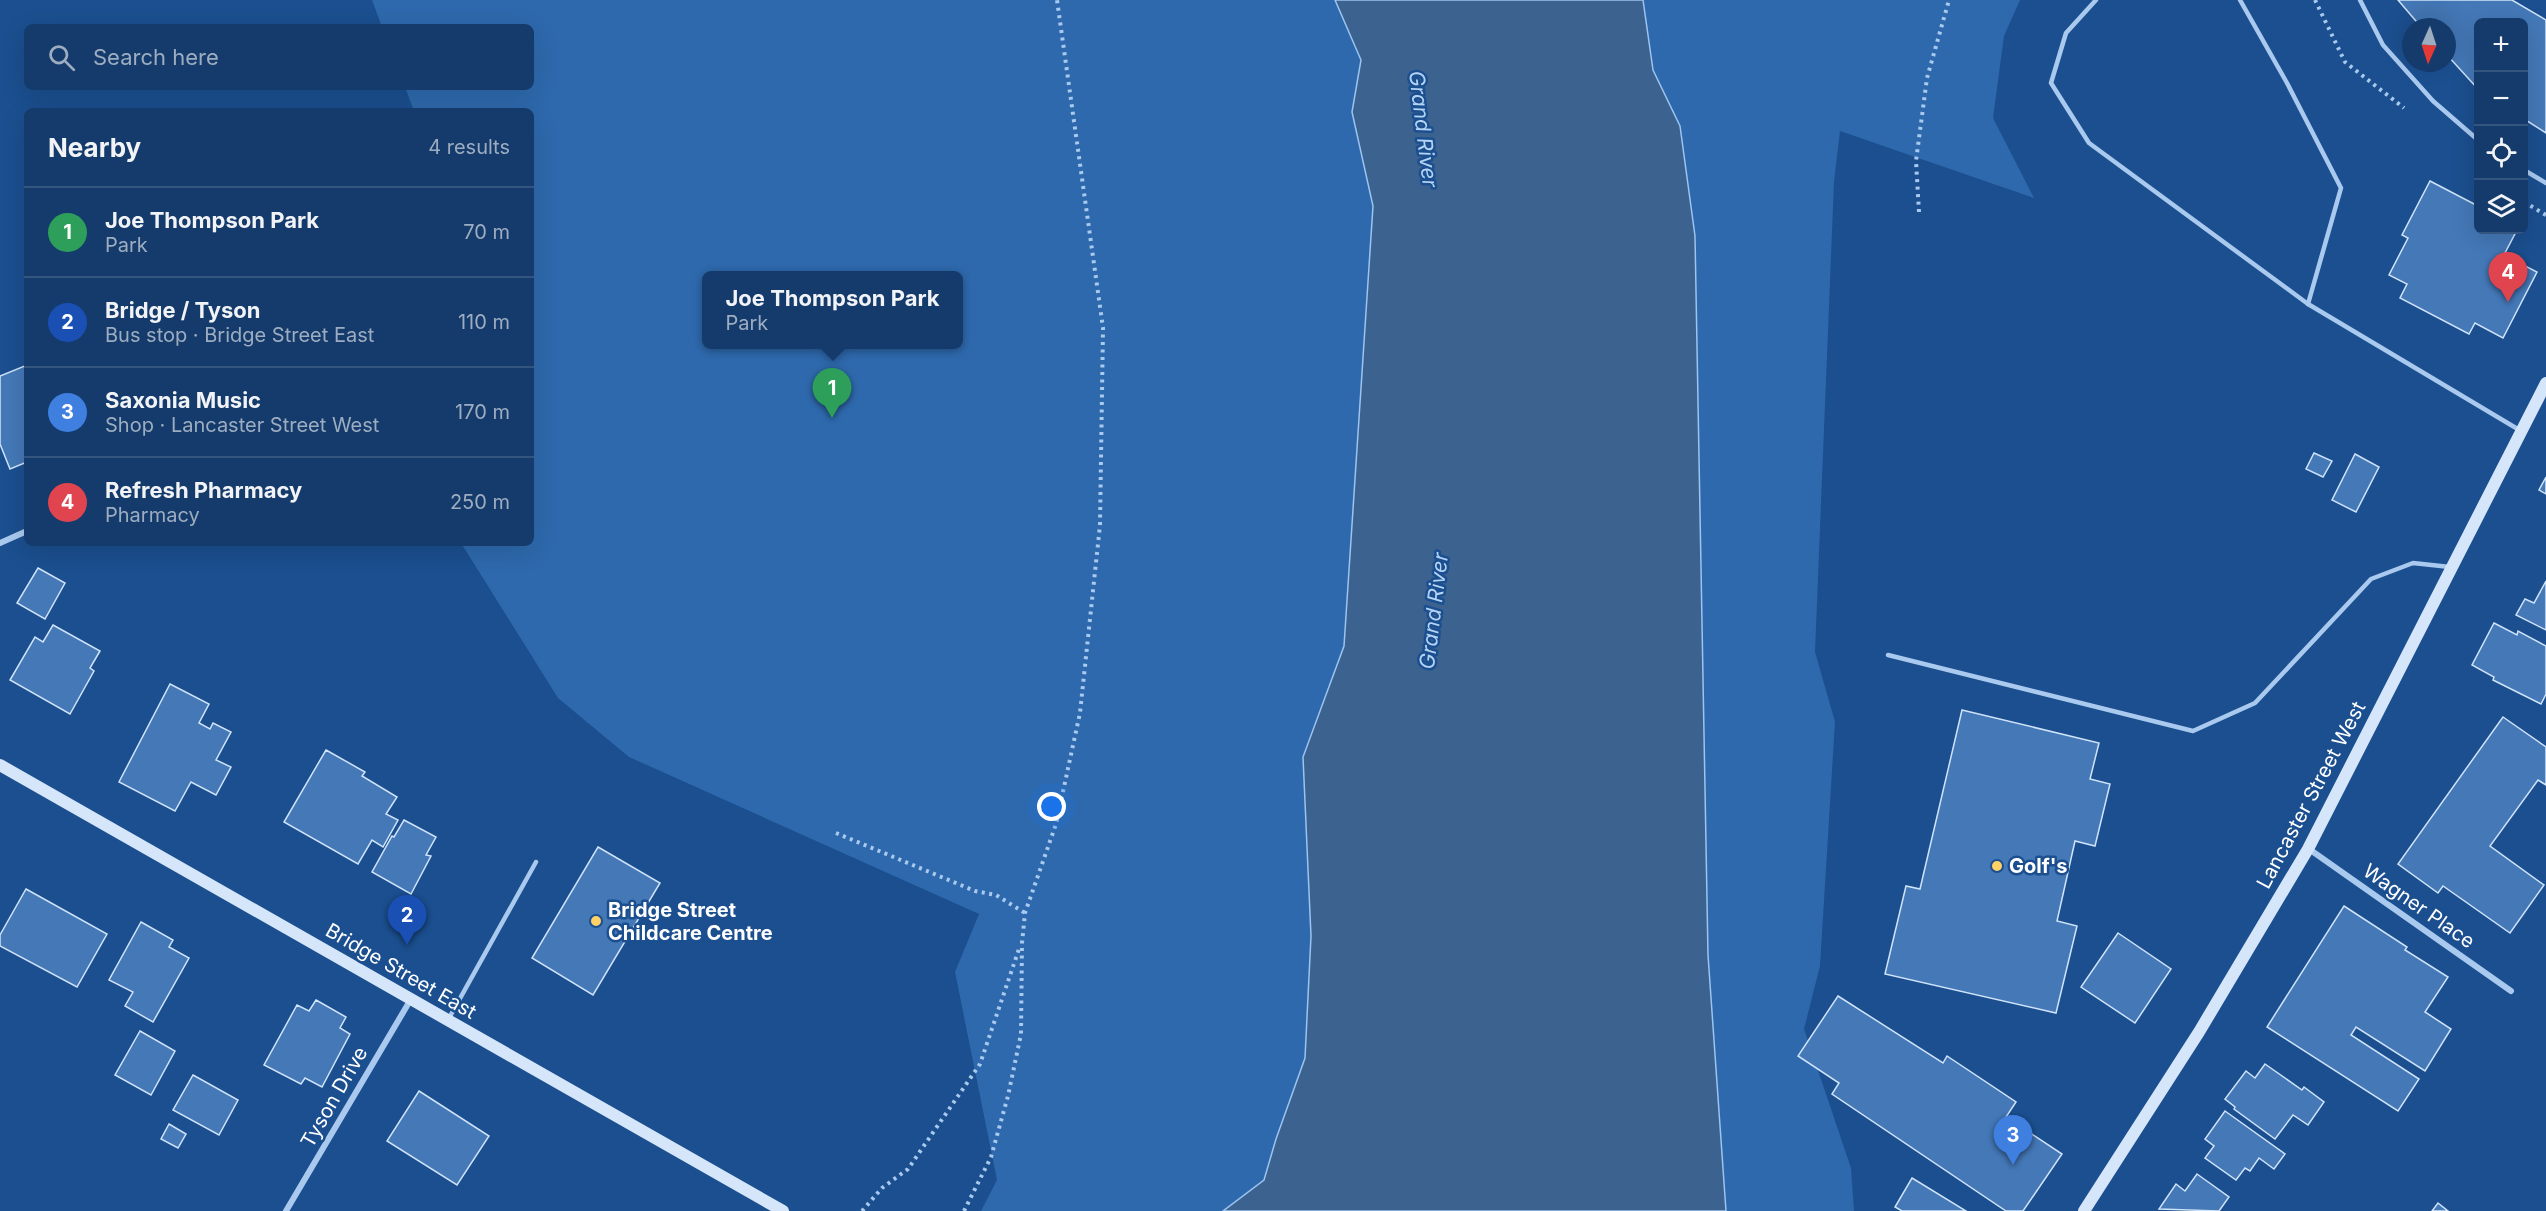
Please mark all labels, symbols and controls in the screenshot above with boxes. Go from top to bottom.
north arrow [2402,18,2456,72]
map controls [2474,18,2528,234]
button: + [2474,18,2528,72]
search box [24,24,534,90]
icon: search [45,41,78,74]
text: Search here [93,44,219,70]
water label: Grand River [1404,69,1443,190]
button: − [2474,72,2528,126]
button: locate [2474,126,2528,180]
text: Nearby [48,132,141,163]
text: 4 results [428,135,510,159]
button: layers [2474,180,2528,234]
text: Joe Thompson Park [105,207,319,233]
text: 1 [63,220,72,244]
text: 70 m [463,220,510,244]
text: Park [105,233,148,257]
pin: 4 [2488,252,2528,302]
popup [702,271,963,349]
text: Joe Thompson Park [725,285,940,311]
text: Bridge / Tyson [105,297,261,323]
text: 2 [61,310,74,334]
text: 110 m [458,310,510,334]
text: Park [725,311,768,335]
text: Bus stop · Bridge Street East [105,323,374,347]
pin: 1 [812,368,852,418]
text: Saxonia Music [105,387,261,413]
text: 3 [61,400,74,424]
text: 170 m [455,400,510,424]
text: Shop · Lancaster Street West [105,413,379,437]
text: Refresh Pharmacy [105,477,302,503]
text: 4 [61,490,74,514]
text: 250 m [450,490,510,514]
text: Pharmacy [105,503,200,527]
water label: Grand River [1414,550,1453,671]
street label: Lancaster Street West [2251,697,2371,893]
your location [1037,792,1066,821]
place label: Golf's [2009,854,2067,878]
marker: Golf's [1990,859,2004,873]
street label: Wagner Place [2359,859,2479,953]
pin: 2 [388,896,426,945]
place label: Bridge Street Childcare Centre [608,898,773,945]
marker: Bridge Street Childcare Centre [589,914,603,928]
street label: Bridge Street East [321,918,481,1024]
street label: Tyson Drive [295,1042,373,1152]
pin: 3 [1994,1116,2032,1165]

